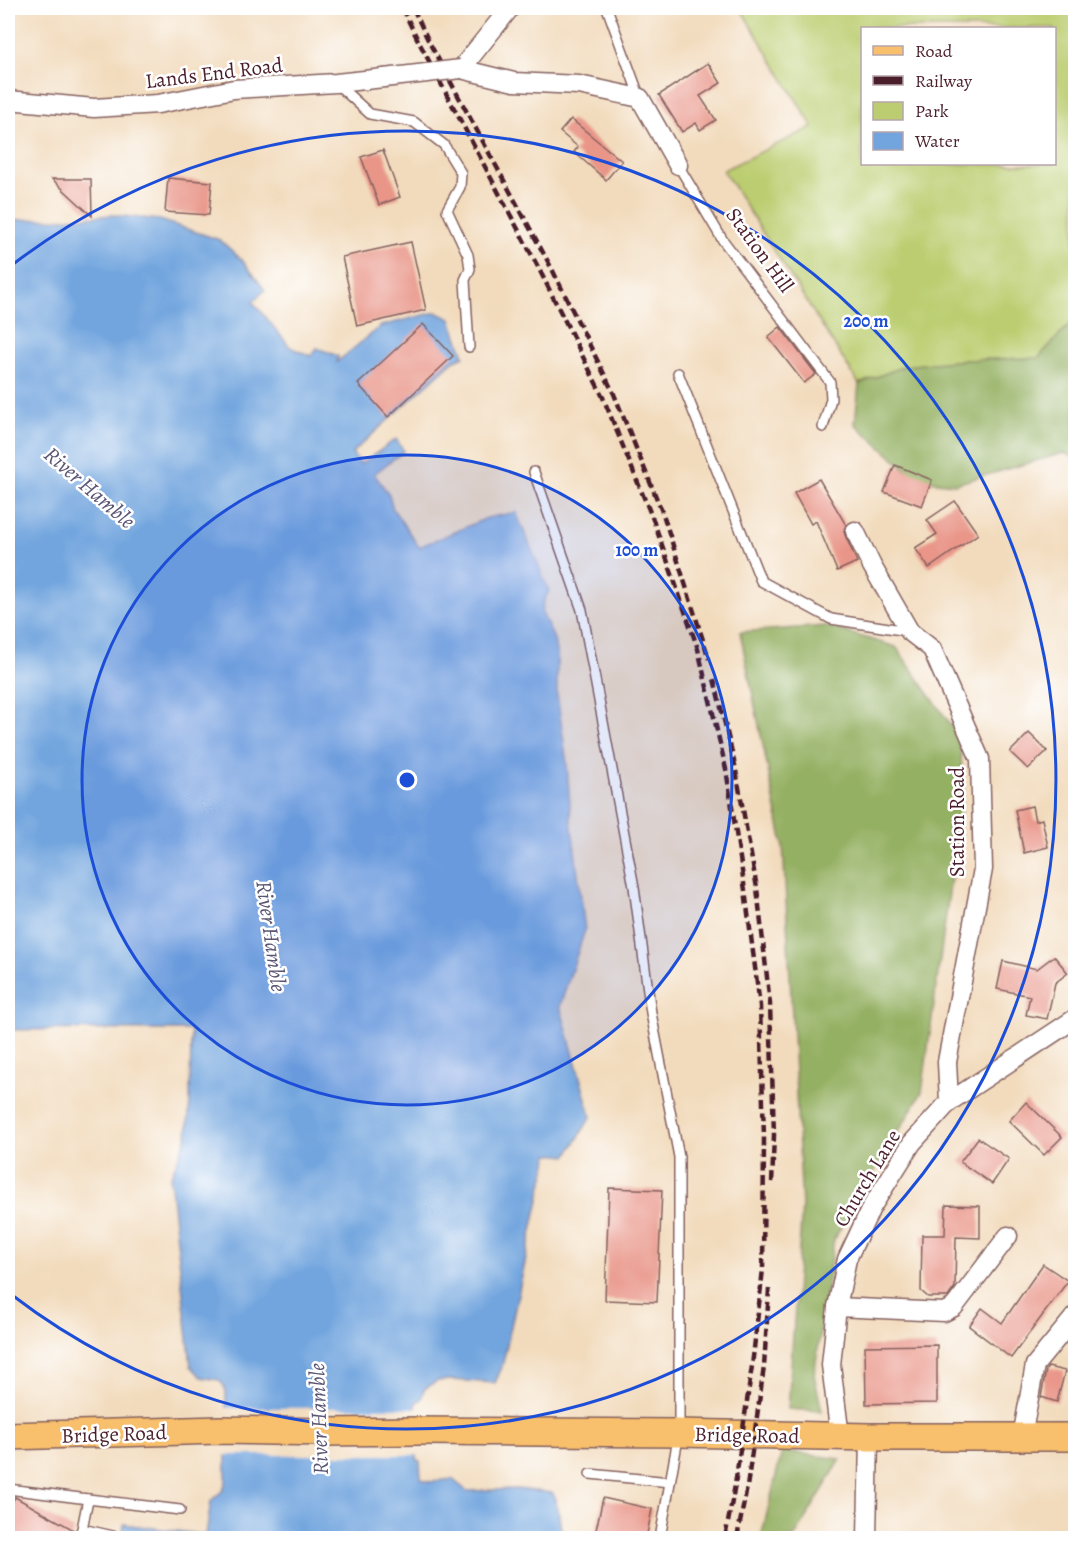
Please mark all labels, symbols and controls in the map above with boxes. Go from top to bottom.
legend [861,27,1056,165]
text: Road [915,39,953,63]
street label: Lands End Road [144,51,285,95]
text: Railway [915,69,973,93]
text: Park [915,99,949,123]
text: Water [914,129,960,153]
street label: Station Hill [720,202,800,298]
text: 200 m [843,309,889,333]
water label: River Hamble [37,440,141,536]
text: 100 m [616,538,658,562]
street label: Station Road [943,766,971,877]
centre of rings [397,770,417,790]
water label: River Hamble [248,879,294,994]
street label: Church Lane [827,1124,907,1232]
water label: River Hamble [302,1362,336,1475]
street label: Bridge Road [61,1418,168,1450]
street label: Bridge Road [694,1420,801,1450]

